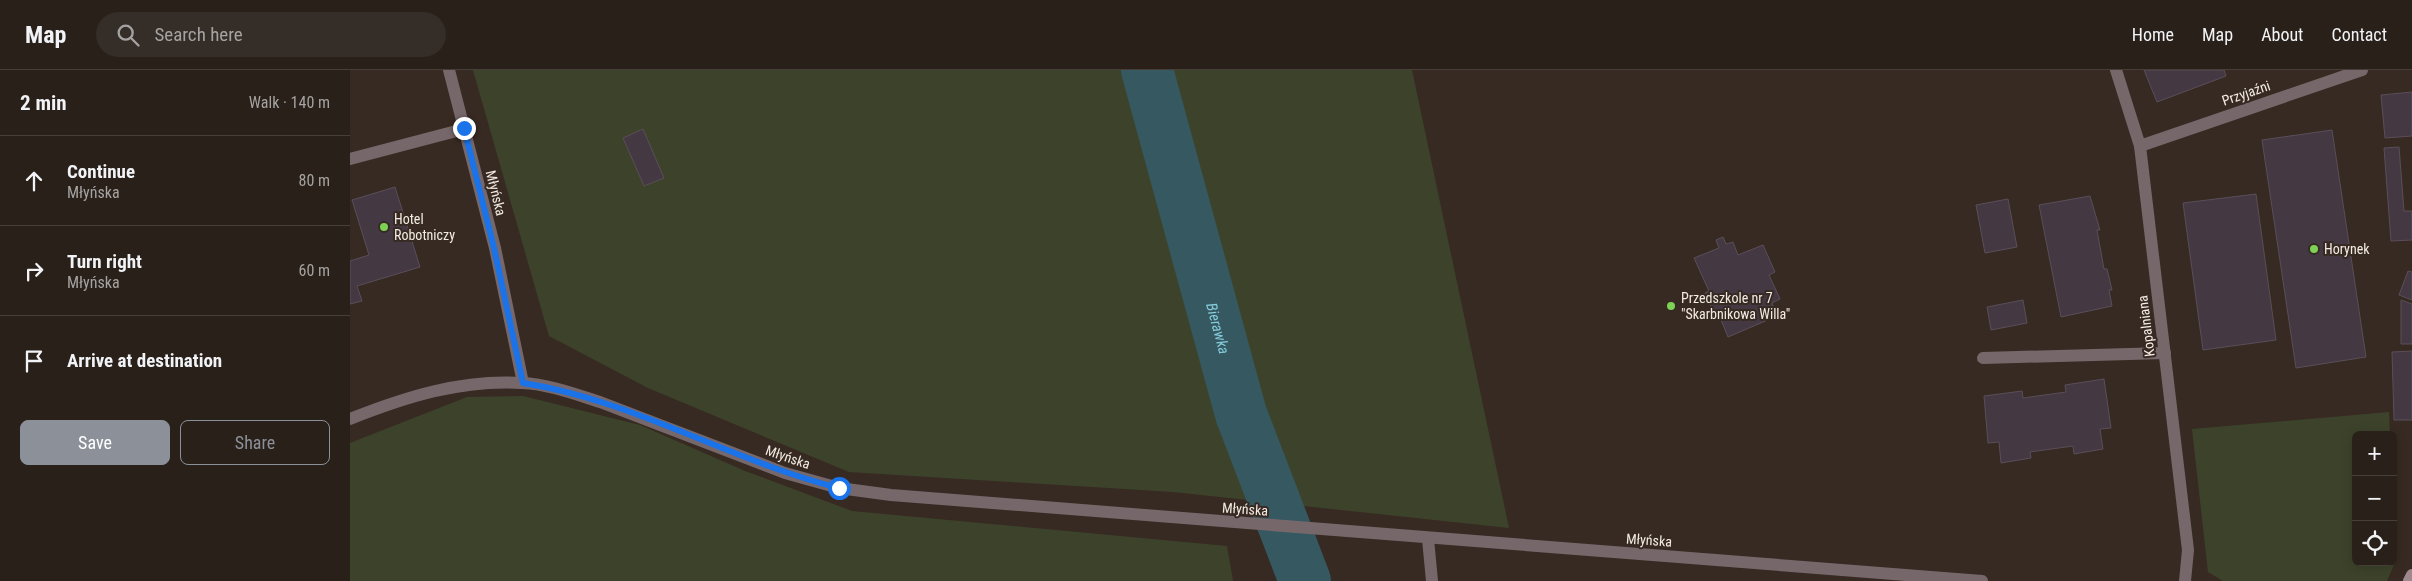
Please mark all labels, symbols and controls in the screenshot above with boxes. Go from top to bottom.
search box [96,12,446,57]
text: Map [25,21,66,49]
icon: search [114,21,142,49]
text: Search here [154,23,243,46]
text: Home [2132,24,2174,45]
text: Map [2202,24,2233,45]
text: About [2261,24,2303,45]
text: Contact [2331,24,2387,45]
street label: Przyjaźni [2220,77,2272,109]
text: 2 min [20,91,67,115]
text: Walk · 140 m [249,93,330,112]
route end [453,117,476,140]
text: Continue [67,160,135,183]
icon: ahead [20,167,48,195]
street label: Młyńska [483,169,509,217]
text: 80 m [298,171,330,190]
text: Młyńska [67,183,120,202]
place label: Hotel Robotniczy [394,211,455,243]
marker: Hotel Robotniczy [378,221,390,233]
place label: Horynek [2324,241,2370,257]
marker: Horynek [2308,243,2320,255]
text: Turn right [67,250,142,273]
icon: right [20,257,48,285]
text: 60 m [298,261,330,280]
text: Młyńska [67,273,120,292]
place label: Przedszkole nr 7 "Skarbnikowa Willa" [1681,290,1790,322]
street label: Kopalniana [2134,295,2158,357]
marker: Przedszkole nr 7 "Skarbnikowa Willa" [1665,300,1677,312]
water label: Bierawka [1202,301,1233,356]
icon: arrive [20,347,48,375]
text: Arrive at destination [67,349,222,372]
button: Save [20,420,170,465]
button: Share [180,420,330,465]
map controls [2352,431,2397,566]
button: + [2352,431,2397,476]
street label: Młyńska [764,442,812,472]
button: − [2352,476,2397,521]
route start [828,477,851,500]
street label: Młyńska [1221,499,1269,519]
button: locate [2352,521,2397,566]
street label: Młyńska [1625,530,1673,550]

